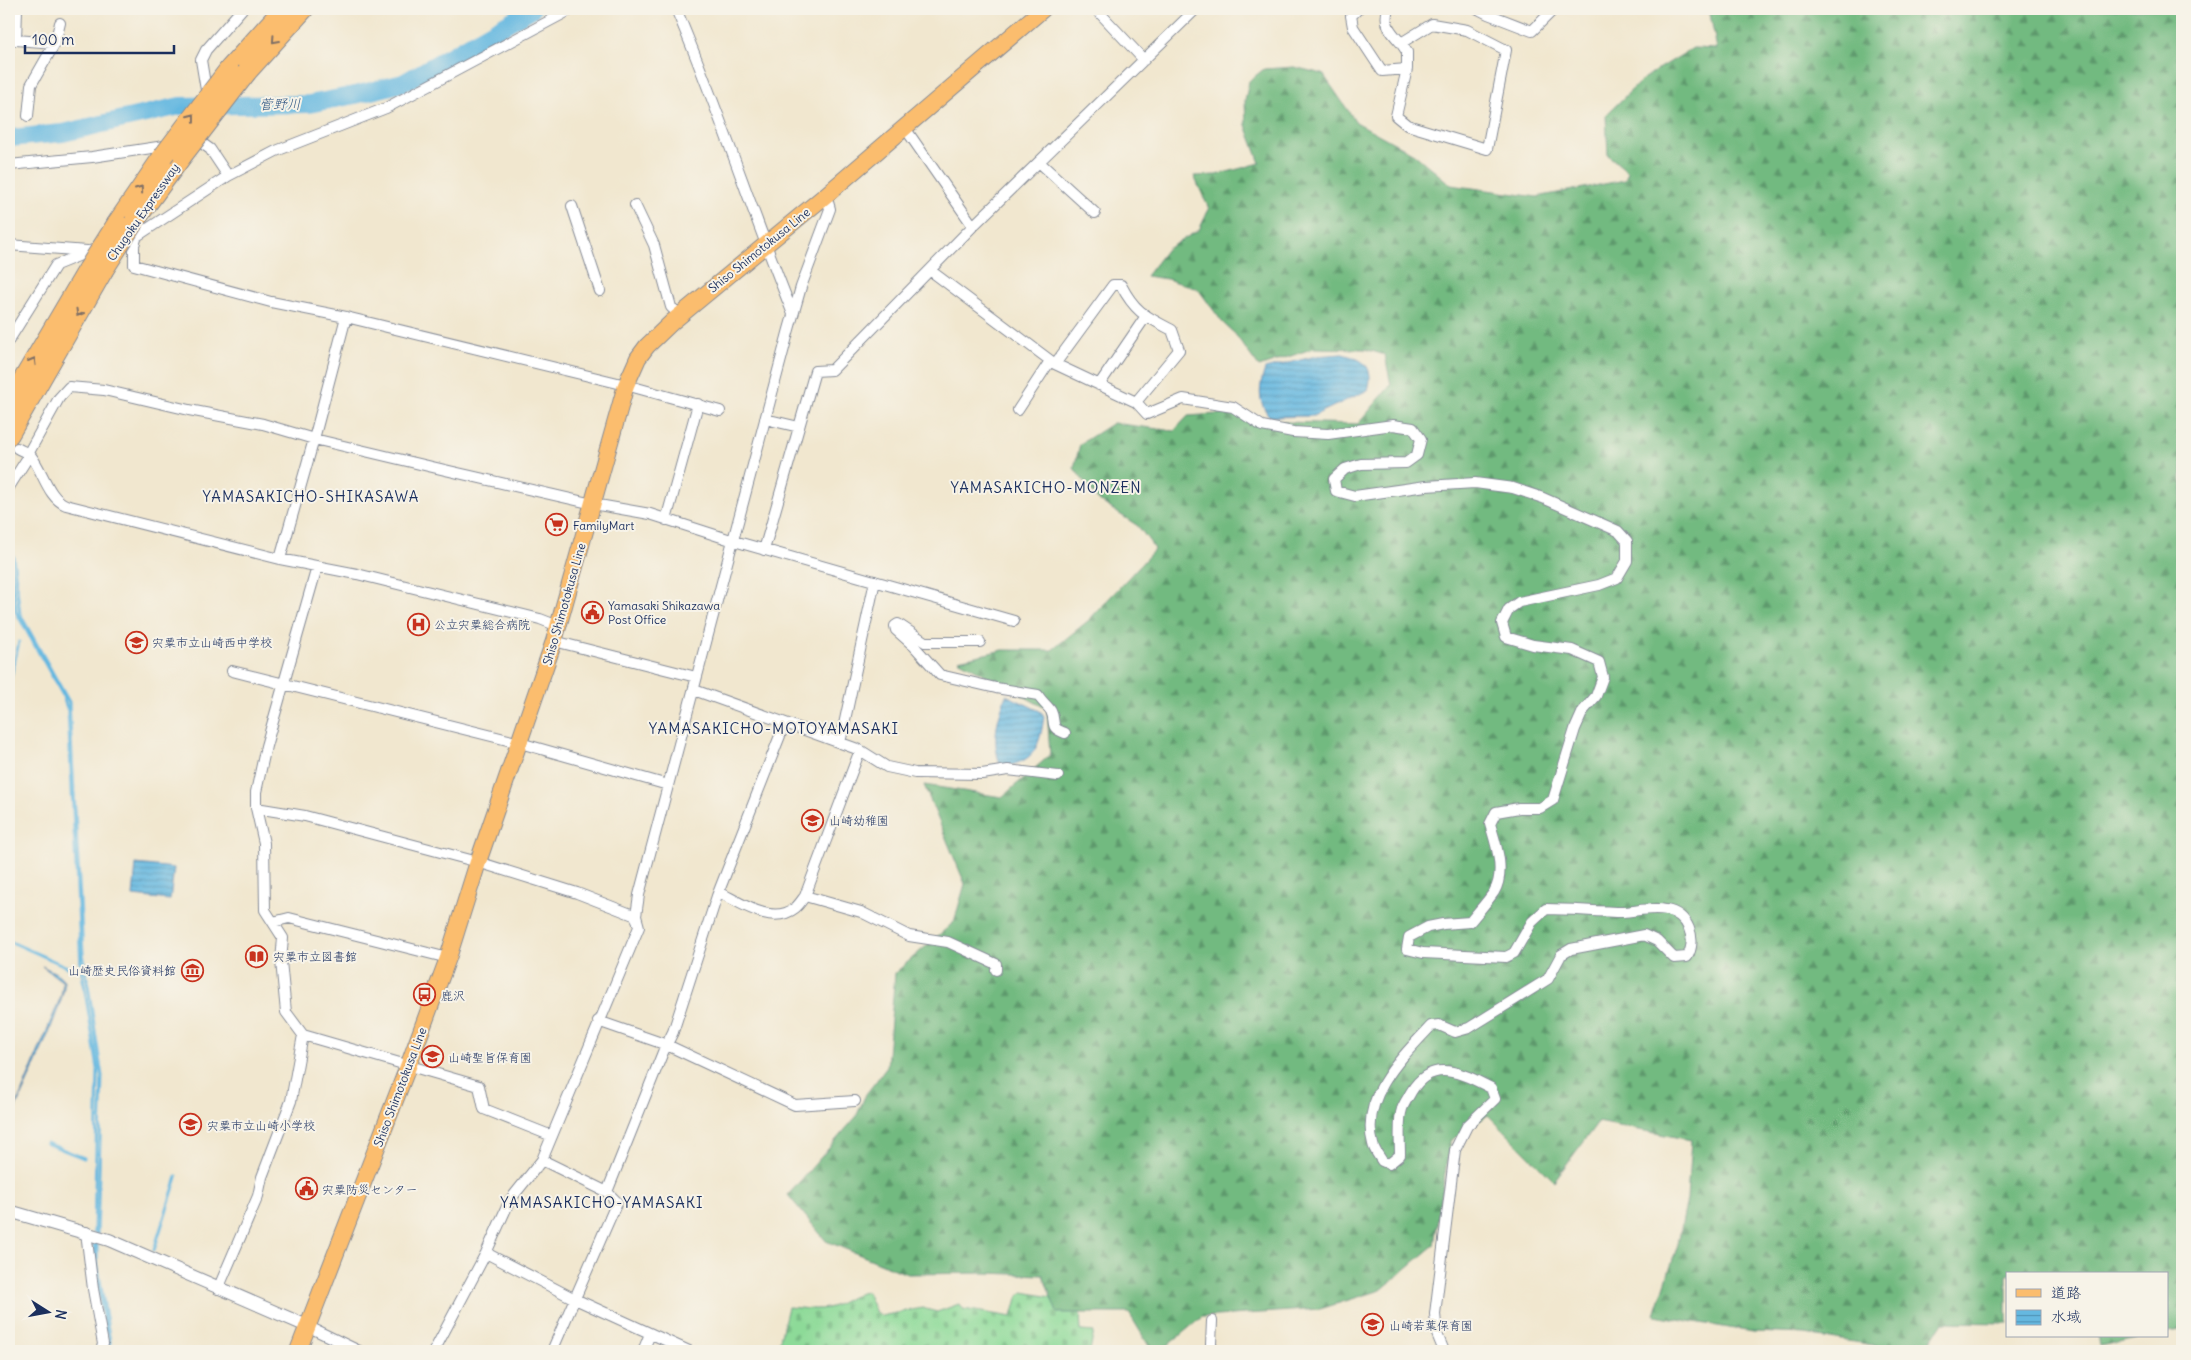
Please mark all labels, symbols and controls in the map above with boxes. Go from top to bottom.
scale bar [25,22,174,54]
text: 100 m [32,30,74,49]
one-way arrow [272,35,281,44]
water label: 菅野川 [259,95,301,113]
one-way arrow [186,114,194,123]
street label: Chugoku Expressway [104,160,182,264]
one-way arrow [134,186,143,195]
street label: Shiso Shimotokusa Line [705,204,813,296]
one-way arrow [75,307,85,316]
one-way arrow [27,357,37,366]
district label: YAMASAKICHO-MONZEN [950,478,1142,497]
district label: YAMASAKICHO-SHIKASAWA [203,487,419,506]
supermarket icon: FamilyMart [545,513,569,537]
place label: FamilyMart [573,518,634,533]
street label: Shiso Shimotokusa Line [539,541,589,667]
place label: Yamasaki Shikazawa Post Office [608,598,720,627]
public building icon: Yamasaki Shikazawa Post Office [580,600,604,624]
hospital icon: 公立宍粟総合病院 [406,612,430,636]
place label: 公立宍粟総合病院 [434,617,530,632]
school or university icon: 宍粟市立山崎西中学校 [124,630,148,654]
place label: 宍粟市立山崎西中学校 [152,635,272,650]
district label: YAMASAKICHO-MOTOYAMASAKI [649,719,899,738]
school or university icon: 山崎幼稚園 [801,808,825,832]
place label: 山崎幼稚園 [829,813,889,828]
library icon: 宍粟市立図書館 [245,944,269,968]
place label: 宍粟市立図書館 [273,949,357,964]
museum icon: 山崎歴史民俗資料館 [180,958,204,982]
place label: 山崎歴史民俗資料館 [68,963,176,978]
bus stop icon: 鹿沢 [413,983,437,1007]
place label: 鹿沢 [441,988,465,1003]
street label: Shiso Shimotokusa Line [370,1025,430,1149]
school or university icon: 山崎聖旨保育園 [420,1045,444,1069]
place label: 山崎聖旨保育園 [448,1050,532,1065]
school or university icon: 宍粟市立山崎小学校 [179,1113,203,1137]
place label: 宍粟市立山崎小学校 [207,1118,315,1133]
public building icon: 宍粟防災センター [294,1177,318,1201]
place label: 宍粟防災センター [322,1182,418,1197]
district label: YAMASAKICHO-YAMASAKI [500,1193,704,1212]
legend [2006,1272,2168,1338]
text: 道路 [2051,1283,2081,1302]
north arrow [22,1288,72,1338]
text: 水域 [2051,1307,2081,1326]
text: N [51,1308,71,1321]
school or university icon: 山崎若葉保育園 [1361,1313,1385,1337]
place label: 山崎若葉保育園 [1389,1318,1473,1333]

